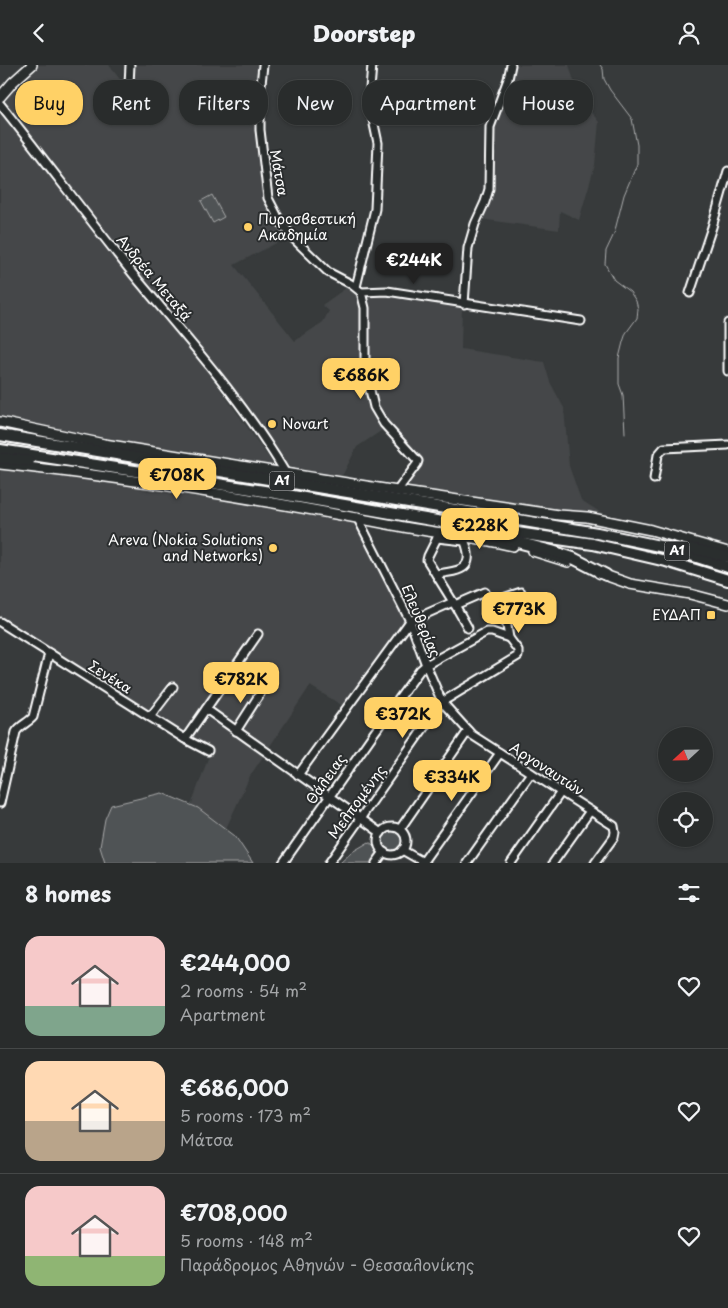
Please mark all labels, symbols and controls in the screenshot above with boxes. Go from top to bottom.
text: Doorstep [313,16,415,49]
icon: back [25,19,53,47]
icon: person [675,19,703,47]
chip: Buy [15,80,83,125]
chip: Rent [93,80,169,125]
chip: Filters [179,80,268,125]
chip: New [278,80,352,125]
chip: Apartment [362,80,494,125]
chip: House [504,80,593,125]
street label: Μάτσα [265,148,294,198]
place label: Πυροσβεστική Ακαδημία [258,208,356,245]
marker: Πυροσβεστική Ακαδημία [242,221,254,233]
street label: Ανδρέα Μεταξά [112,230,197,325]
pin: €244K [379,243,449,285]
text: €244K [386,247,442,271]
pin: €686K [326,357,396,400]
text: €686K [333,362,389,386]
place label: Novart [282,413,329,434]
marker: Novart [266,418,278,430]
pin: €708K [142,457,212,500]
text: €708K [149,462,205,486]
road number: Α1 [270,471,294,491]
pin: €228K [445,507,515,550]
text: €228K [452,512,508,536]
place label: Areva (Nokia Solutions and Networks) [108,529,263,566]
road number: Α1 [664,541,690,561]
marker: Areva (Nokia Solutions and Networks) [267,542,279,554]
street label: Ελευθερίας [397,581,446,661]
pin: €773K [484,591,554,634]
text: €773K [493,596,545,620]
place label: ΕΥΔΑΠ [652,604,701,625]
marker: ΕΥΔΑΠ [705,609,717,621]
street label: Σενέκα [84,655,136,698]
pin: €782K [206,661,276,704]
text: €782K [214,666,268,690]
pin: €372K [368,697,438,739]
text: €372K [375,701,431,725]
north arrow [658,727,712,783]
map controls [658,727,713,847]
street label: Αργοναυτών [506,737,589,801]
street label: Θάλειας [300,749,351,808]
pin: €334K [417,759,487,802]
street label: Μελπομένης [323,761,391,843]
text: €334K [424,764,480,788]
button: locate [658,792,713,847]
text: 8 homes [25,877,111,909]
icon: filters [675,879,703,907]
text: €244,000 [180,946,290,978]
icon: home [65,956,125,1016]
icon: heart [675,972,703,1000]
text: 2 rooms · 54 m² [180,978,307,1002]
text: Apartment [180,1002,265,1026]
text: €686,000 [180,1071,289,1103]
icon: home [65,1081,125,1141]
icon: heart [675,1097,703,1125]
text: 5 rooms · 173 m² [180,1103,311,1127]
text: Μάτσα [180,1127,234,1151]
text: €708,000 [180,1196,287,1228]
icon: home [65,1206,125,1266]
icon: heart [675,1222,703,1250]
text: 5 rooms · 148 m² [180,1228,313,1252]
text: Παράδρομος Αθηνών - Θεσσαλονίκης [180,1252,474,1276]

